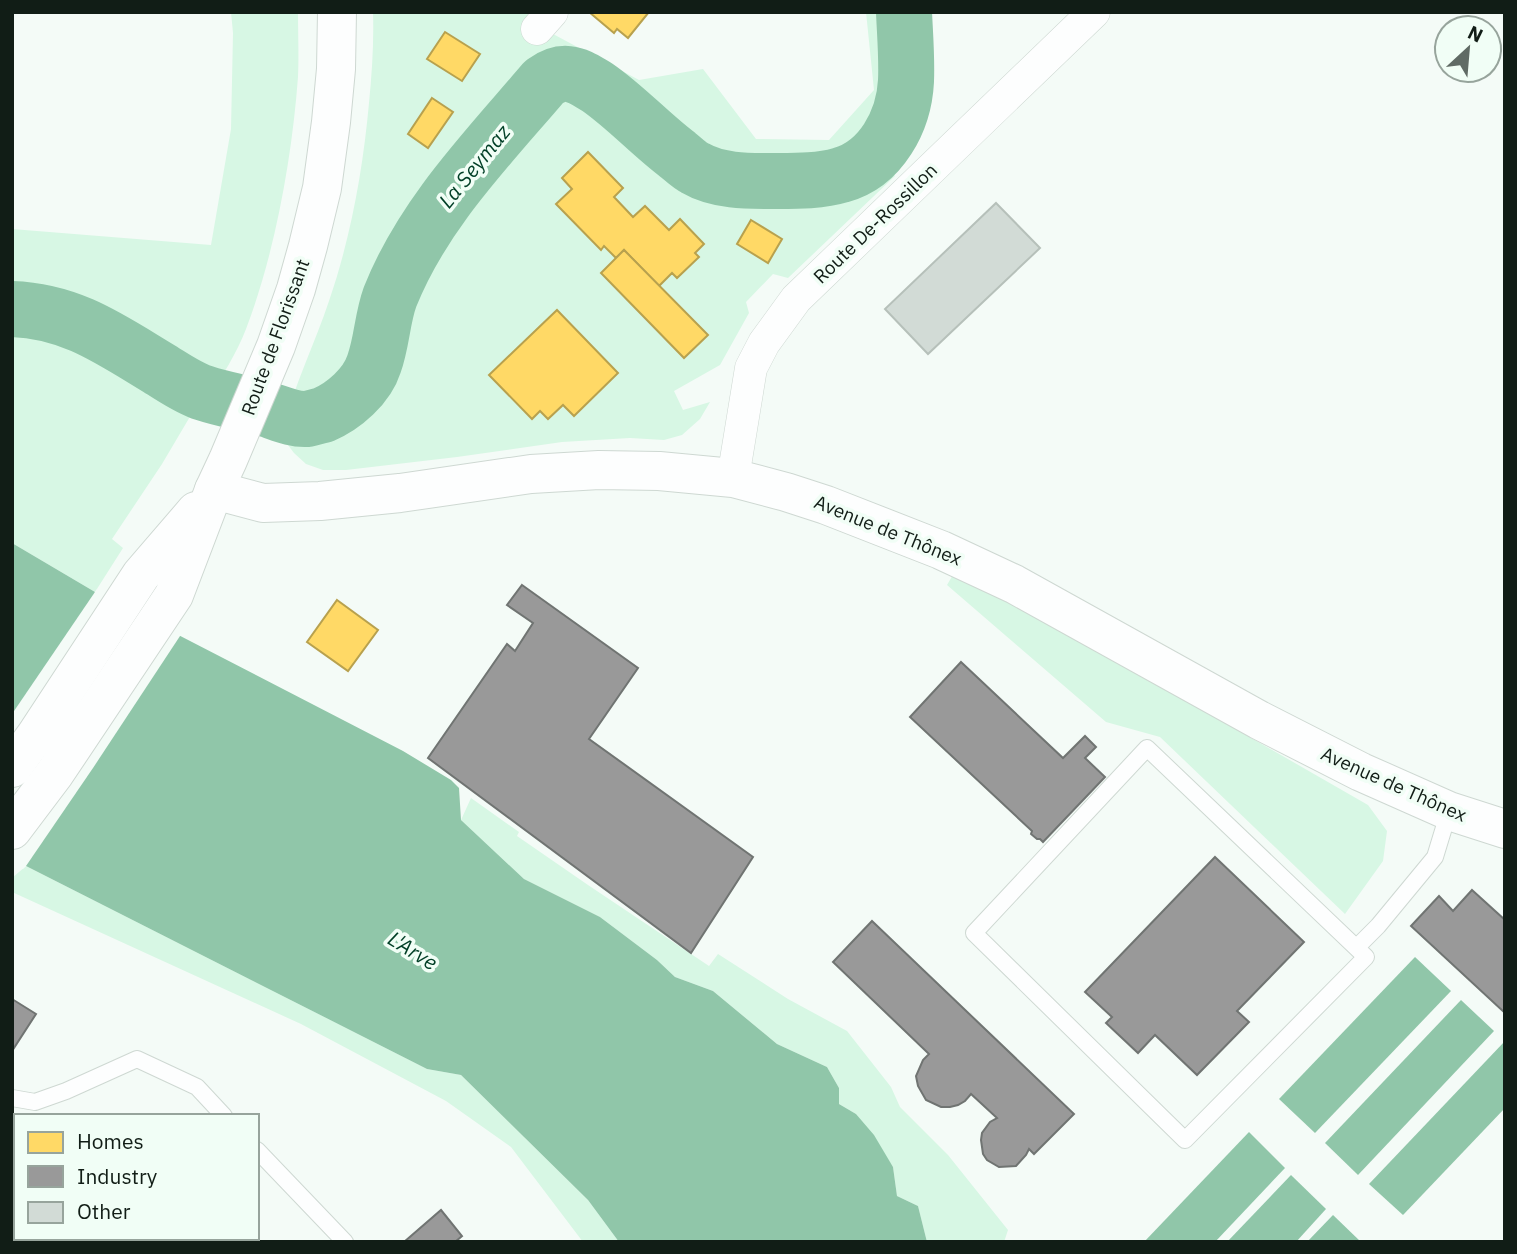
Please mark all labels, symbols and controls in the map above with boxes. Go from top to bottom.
north arrow [1433,14,1503,84]
text: N [1464,20,1487,48]
water label: La Seymaz [432,118,517,213]
street label: Route De-Rossillon [808,158,942,288]
street label: Route de Florissant [236,255,314,419]
street label: Avenue de Thônex [811,490,966,571]
street label: Avenue de Thônex [1317,741,1471,827]
water label: L'Arve [383,924,443,976]
legend [14,1114,259,1240]
text: Homes [77,1127,144,1155]
text: Industry [77,1162,158,1190]
text: Other [77,1197,131,1225]

